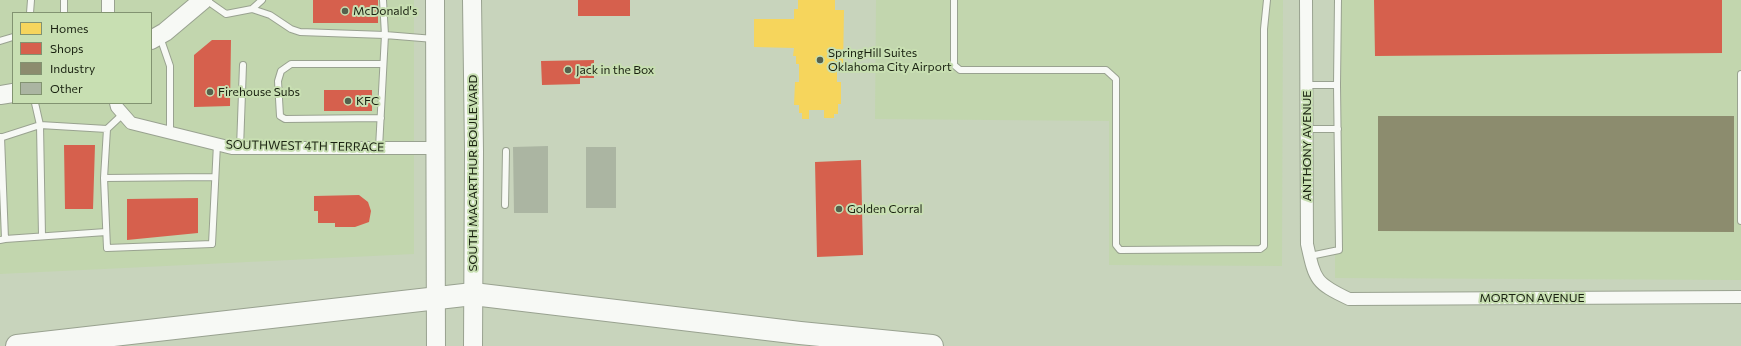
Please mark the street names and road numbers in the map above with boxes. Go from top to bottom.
street label: SOUTH MACARTHUR BOULEVARD [466,75,480,271]
street label: ANTHONY AVENUE [1300,91,1314,201]
street label: SOUTHWEST 4TH TERRACE [226,137,384,155]
street label: MORTON AVENUE [1479,291,1585,305]

